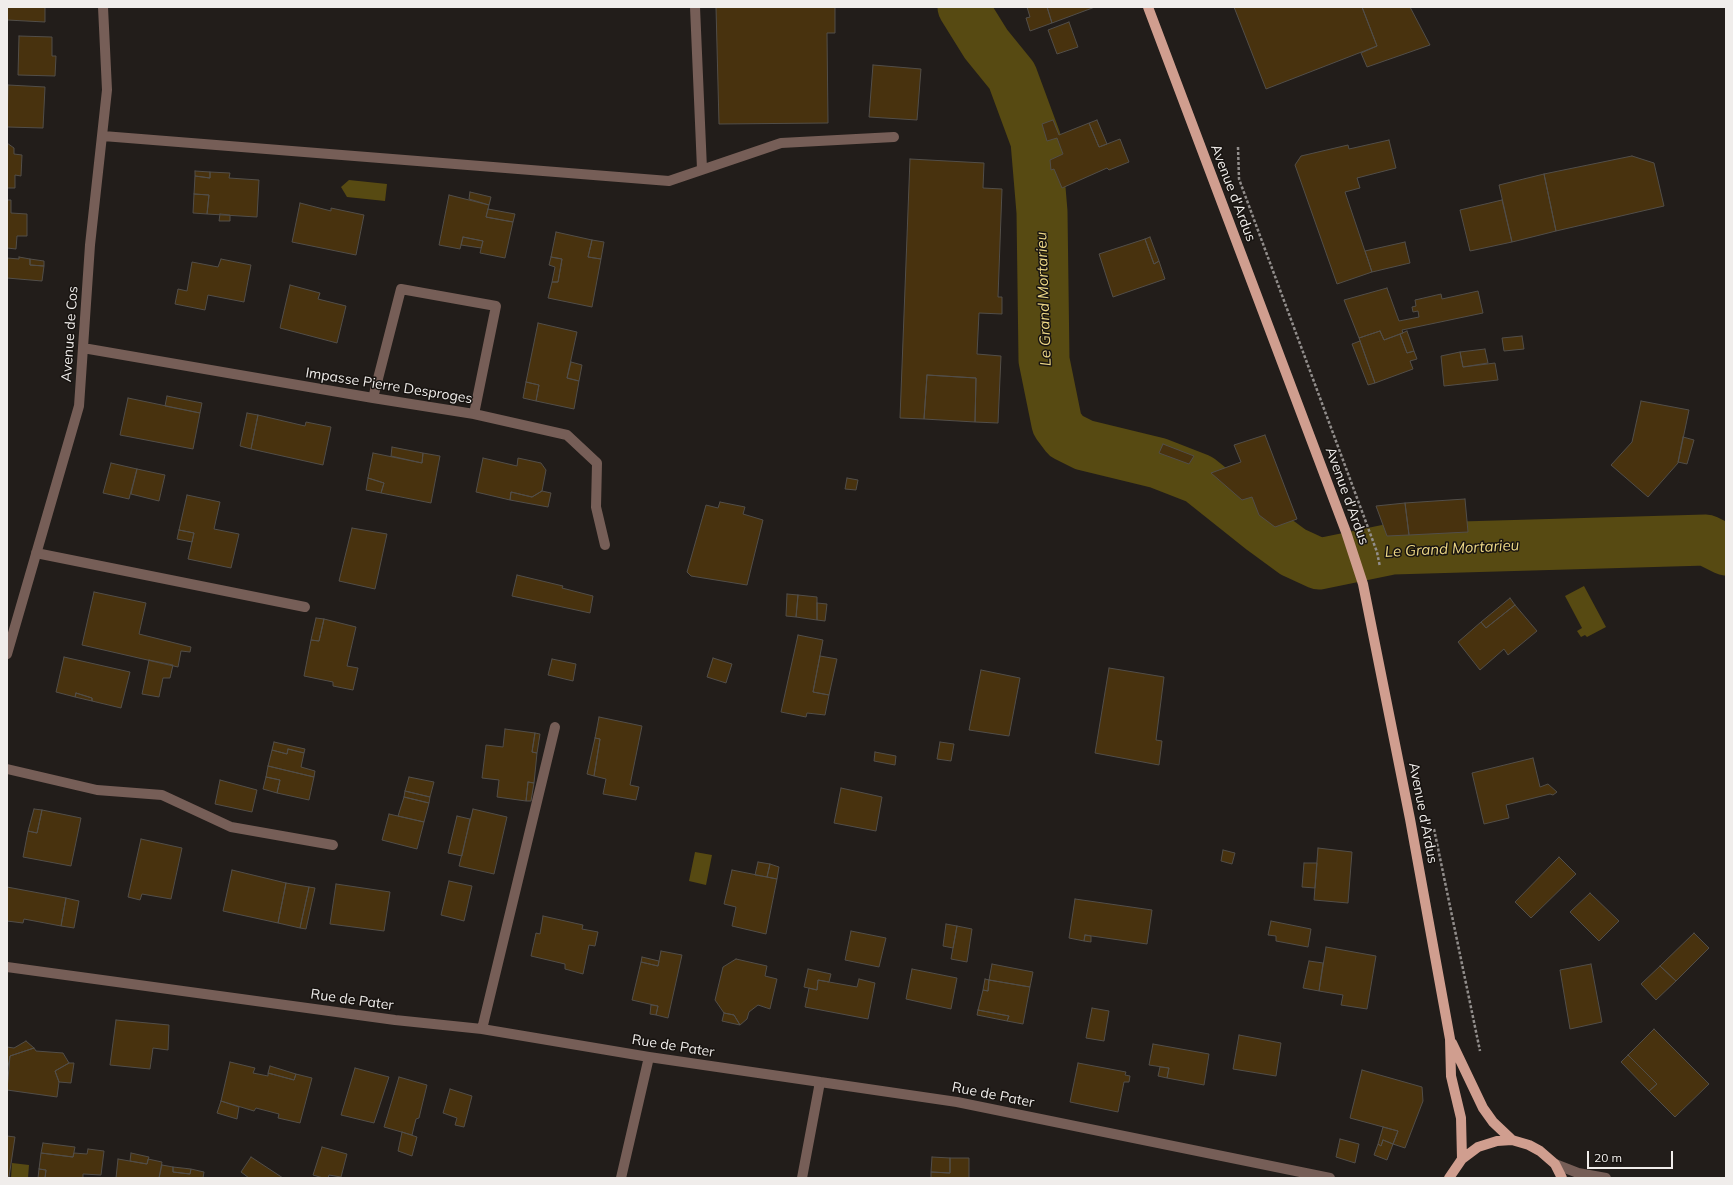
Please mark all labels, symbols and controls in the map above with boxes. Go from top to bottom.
street label: Avenue d'Ardus [1207,142,1259,244]
water label: Le Grand Mortarieu [1033,231,1055,367]
street label: Avenue de Cos [58,285,82,383]
street label: Impasse Pierre Desproges [304,365,474,407]
street label: Avenue d'Ardus [1322,445,1372,547]
water label: Le Grand Mortarieu [1384,536,1520,562]
street label: Avenue d'Ardus [1405,761,1441,865]
street label: Rue de Pater [310,986,394,1014]
street label: Rue de Pater [630,1031,716,1061]
street label: Rue de Pater [950,1079,1036,1111]
scale bar [1589,1143,1675,1169]
text: 20 m [1594,1150,1622,1165]

